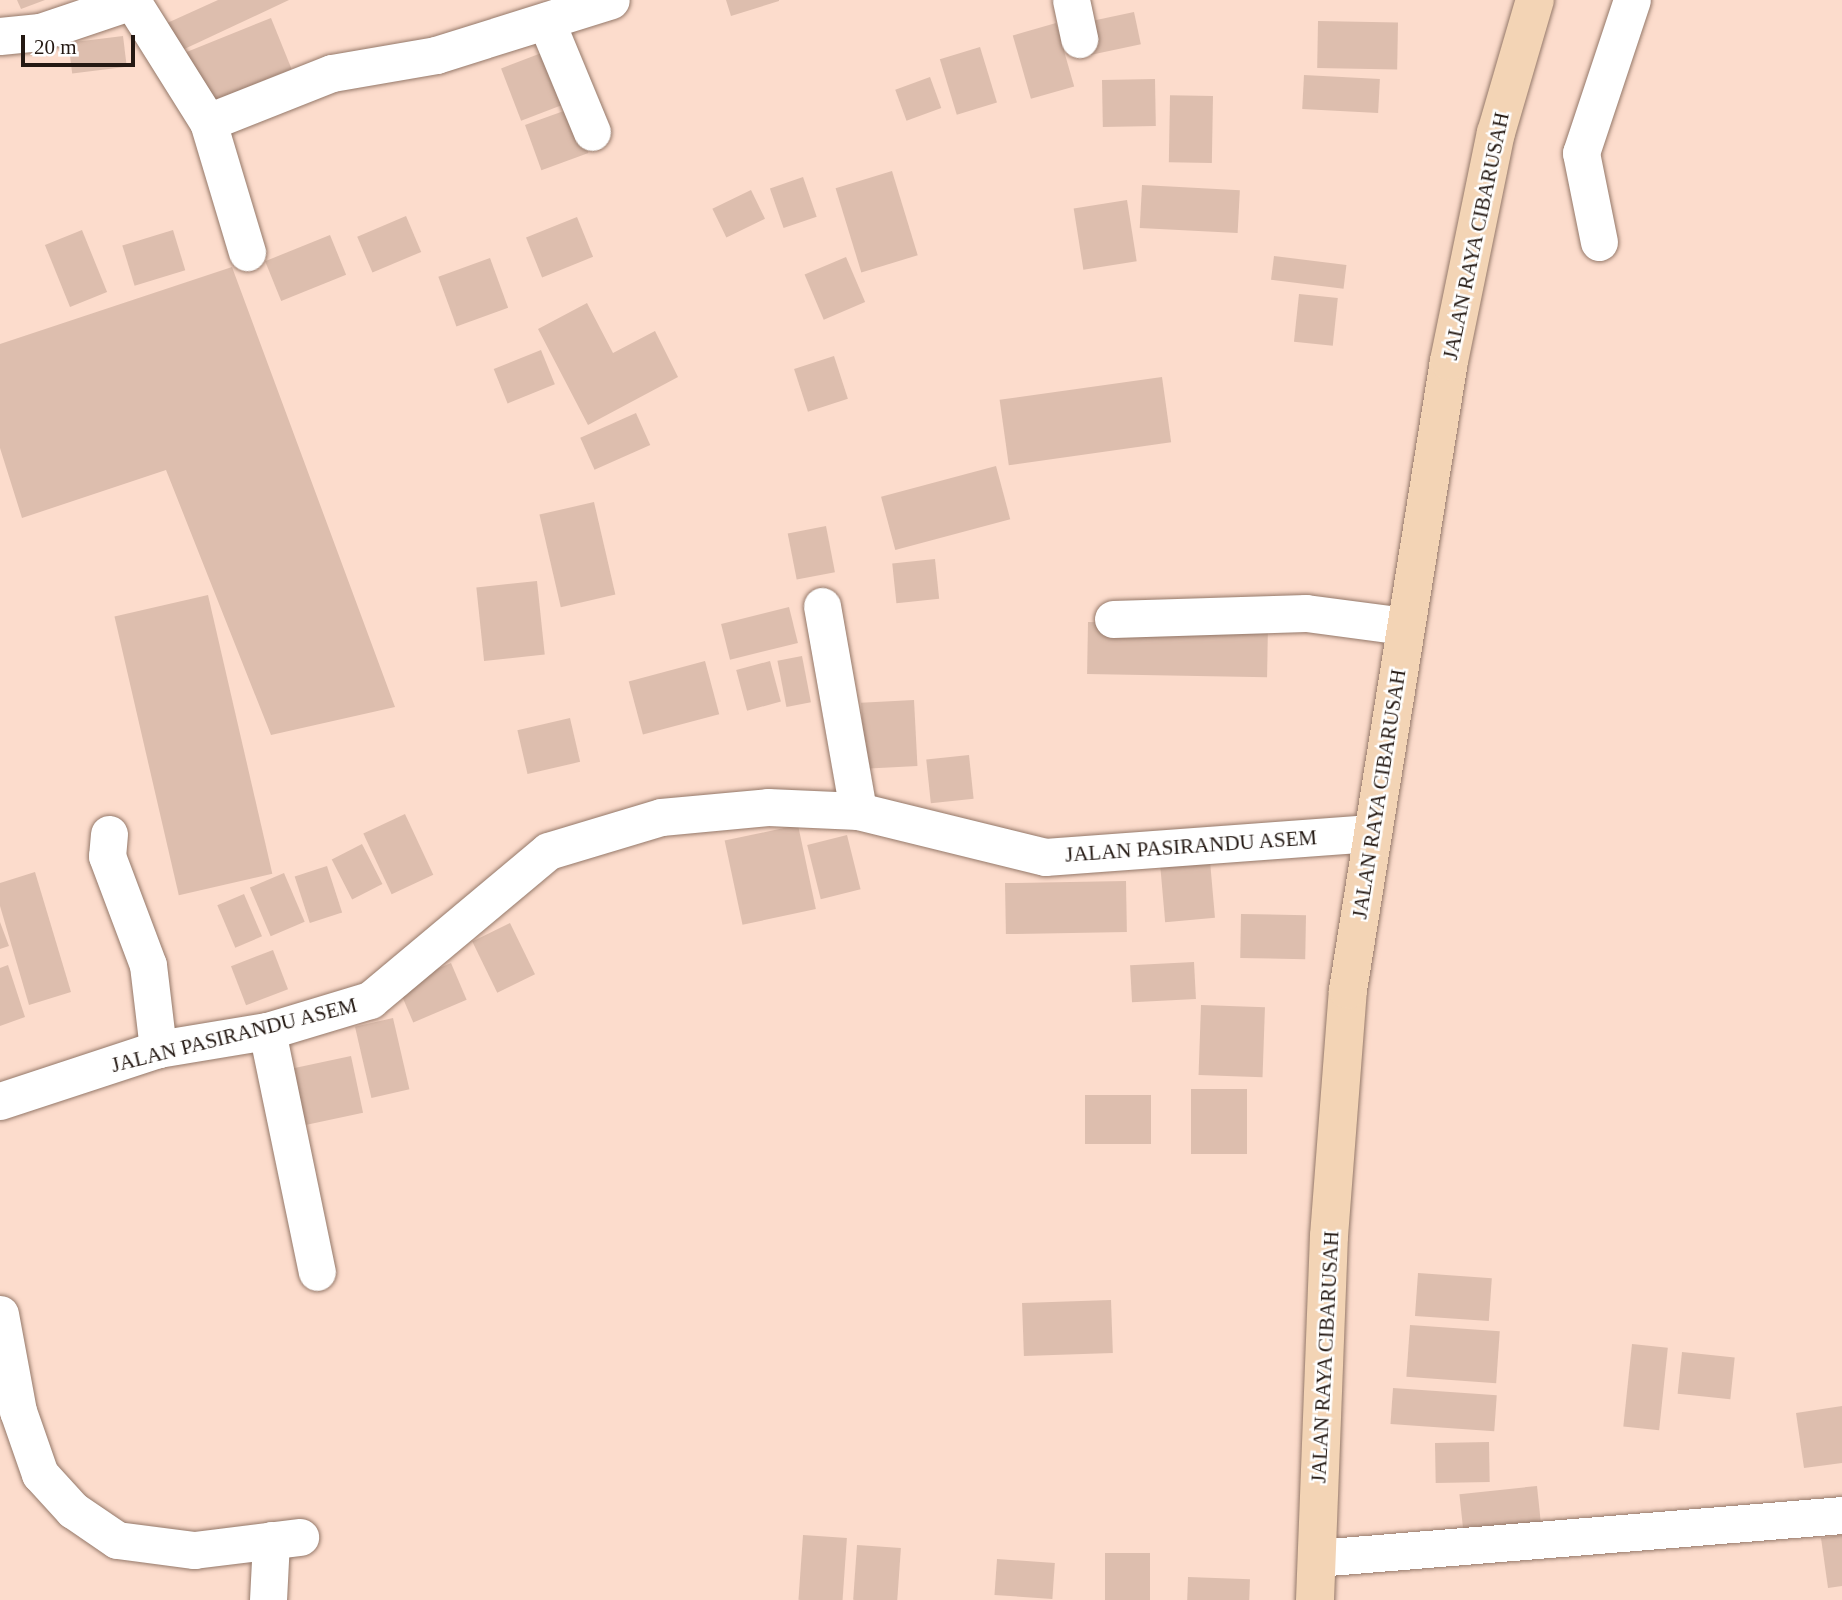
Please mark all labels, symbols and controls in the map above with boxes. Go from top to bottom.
scale bar [24,21,138,65]
text: 20 m [34,35,77,59]
street label: JALAN RAYA CIBARUSAH [1437,109,1515,363]
street label: JALAN RAYA CIBARUSAH [1347,667,1411,921]
street label: JALAN PASIRANDU ASEM [1064,825,1318,867]
street label: JALAN PASIRANDU ASEM [108,992,360,1078]
street label: JALAN RAYA CIBARUSAH [1306,1230,1344,1484]

